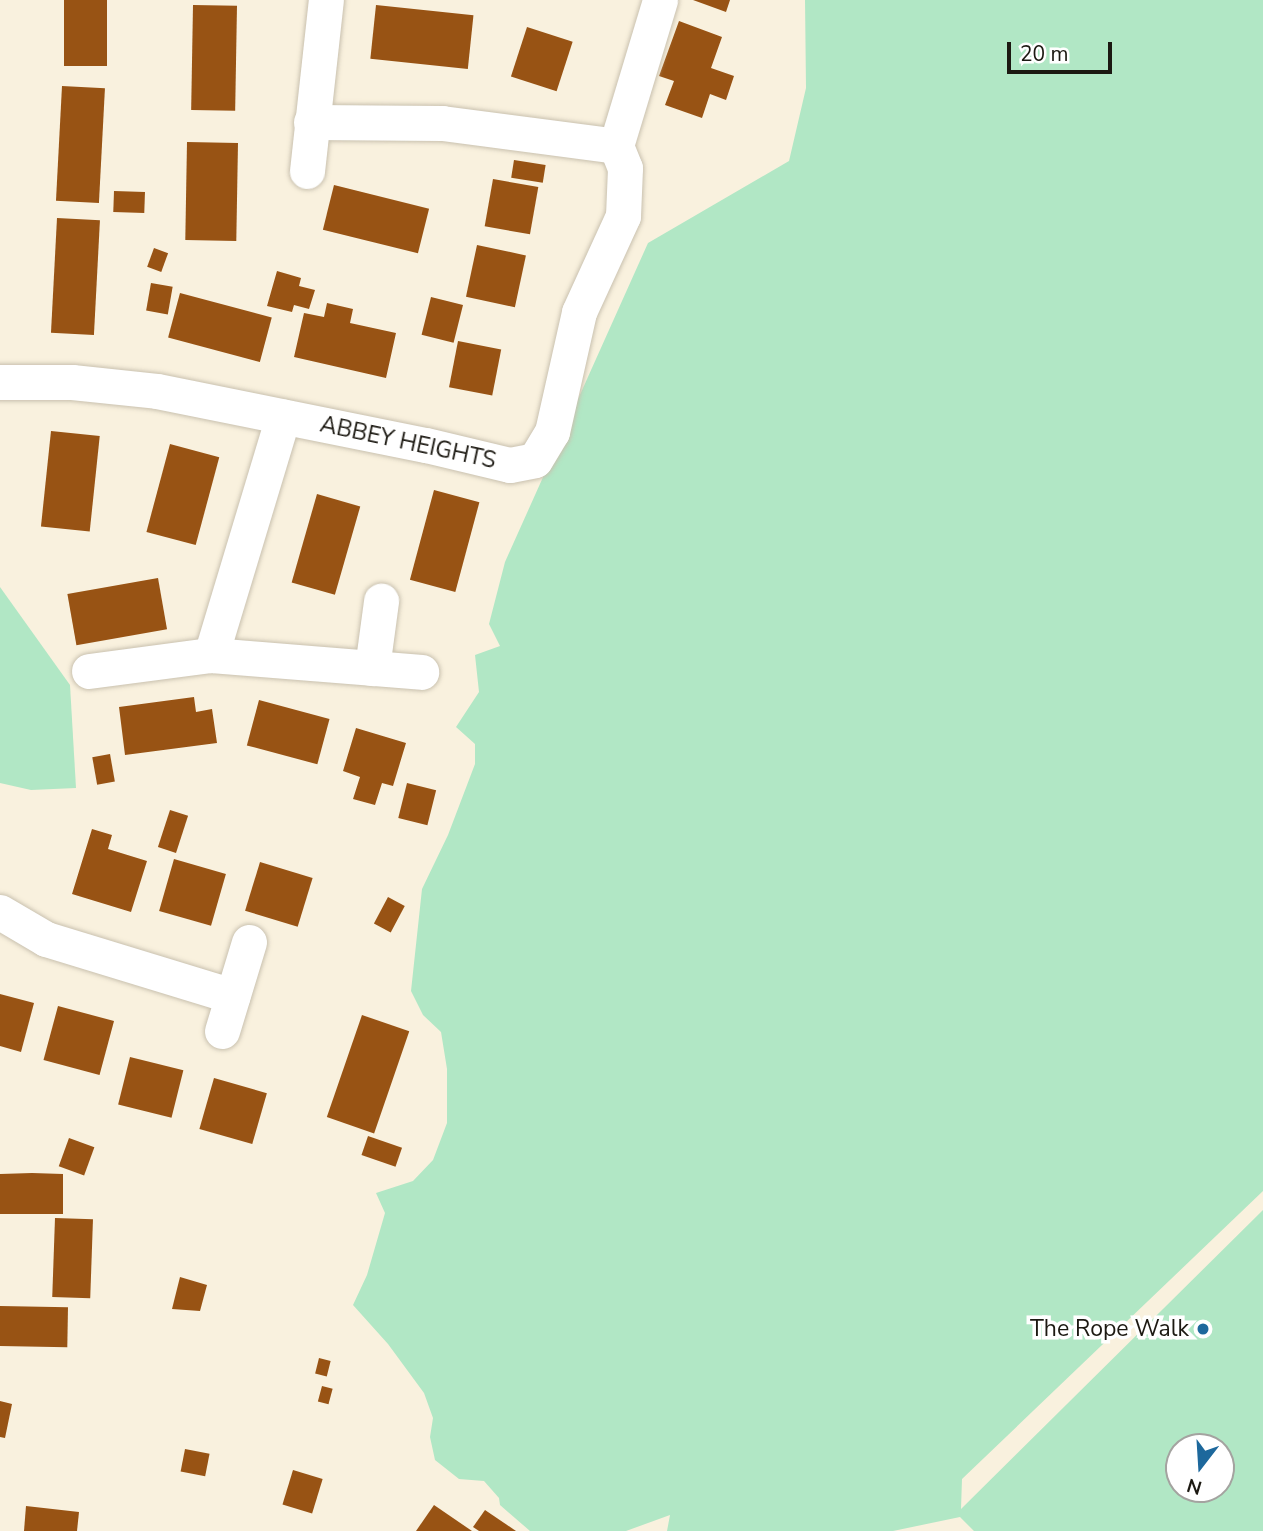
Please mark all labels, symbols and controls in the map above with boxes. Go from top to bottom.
scale bar [1011,28,1116,72]
text: 20 m [1020,40,1069,68]
street label: ABBEY HEIGHTS [318,411,498,475]
place label: The Rope Walk [1030,1315,1189,1343]
marker: The Rope Walk [1195,1321,1211,1337]
north arrow [1165,1433,1235,1503]
text: N [1184,1472,1205,1501]

